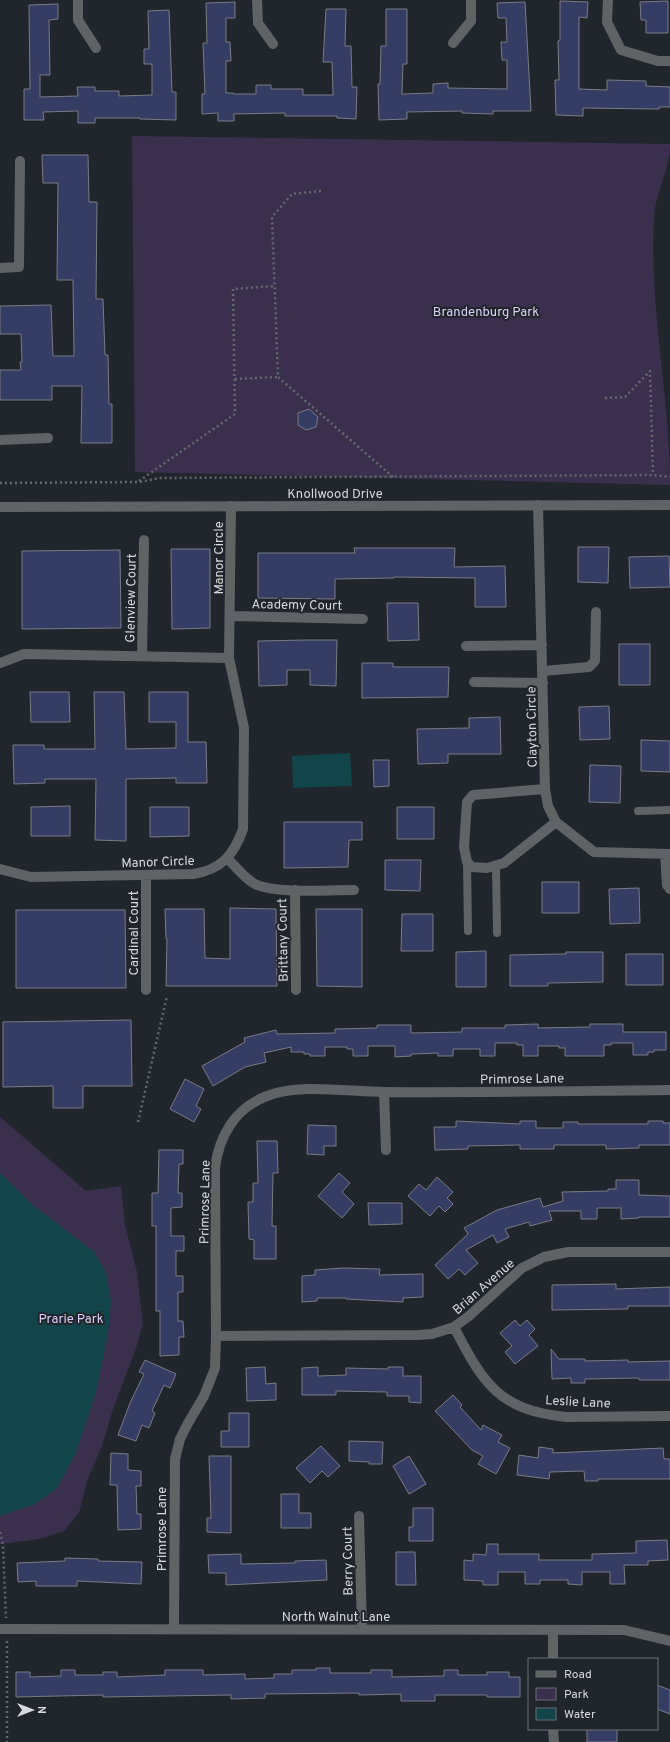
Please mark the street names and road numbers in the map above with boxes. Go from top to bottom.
street label: Knollwood Drive [287,487,383,503]
street label: Manor Circle [212,521,228,595]
street label: Glenview Court [123,553,141,643]
street label: Academy Court [251,597,343,615]
street label: Clayton Circle [524,686,542,768]
street label: Manor Circle [121,854,195,872]
street label: Cardinal Court [127,891,143,975]
street label: Brittany Court [275,898,293,982]
street label: Primrose Lane [480,1071,564,1089]
street label: Primrose Lane [197,1160,215,1244]
street label: Brian Avenue [450,1256,519,1319]
street label: Leslie Lane [545,1393,611,1413]
street label: Primrose Lane [155,1487,171,1571]
street label: Berry Court [340,1526,358,1596]
street label: North Walnut Lane [282,1610,390,1626]

